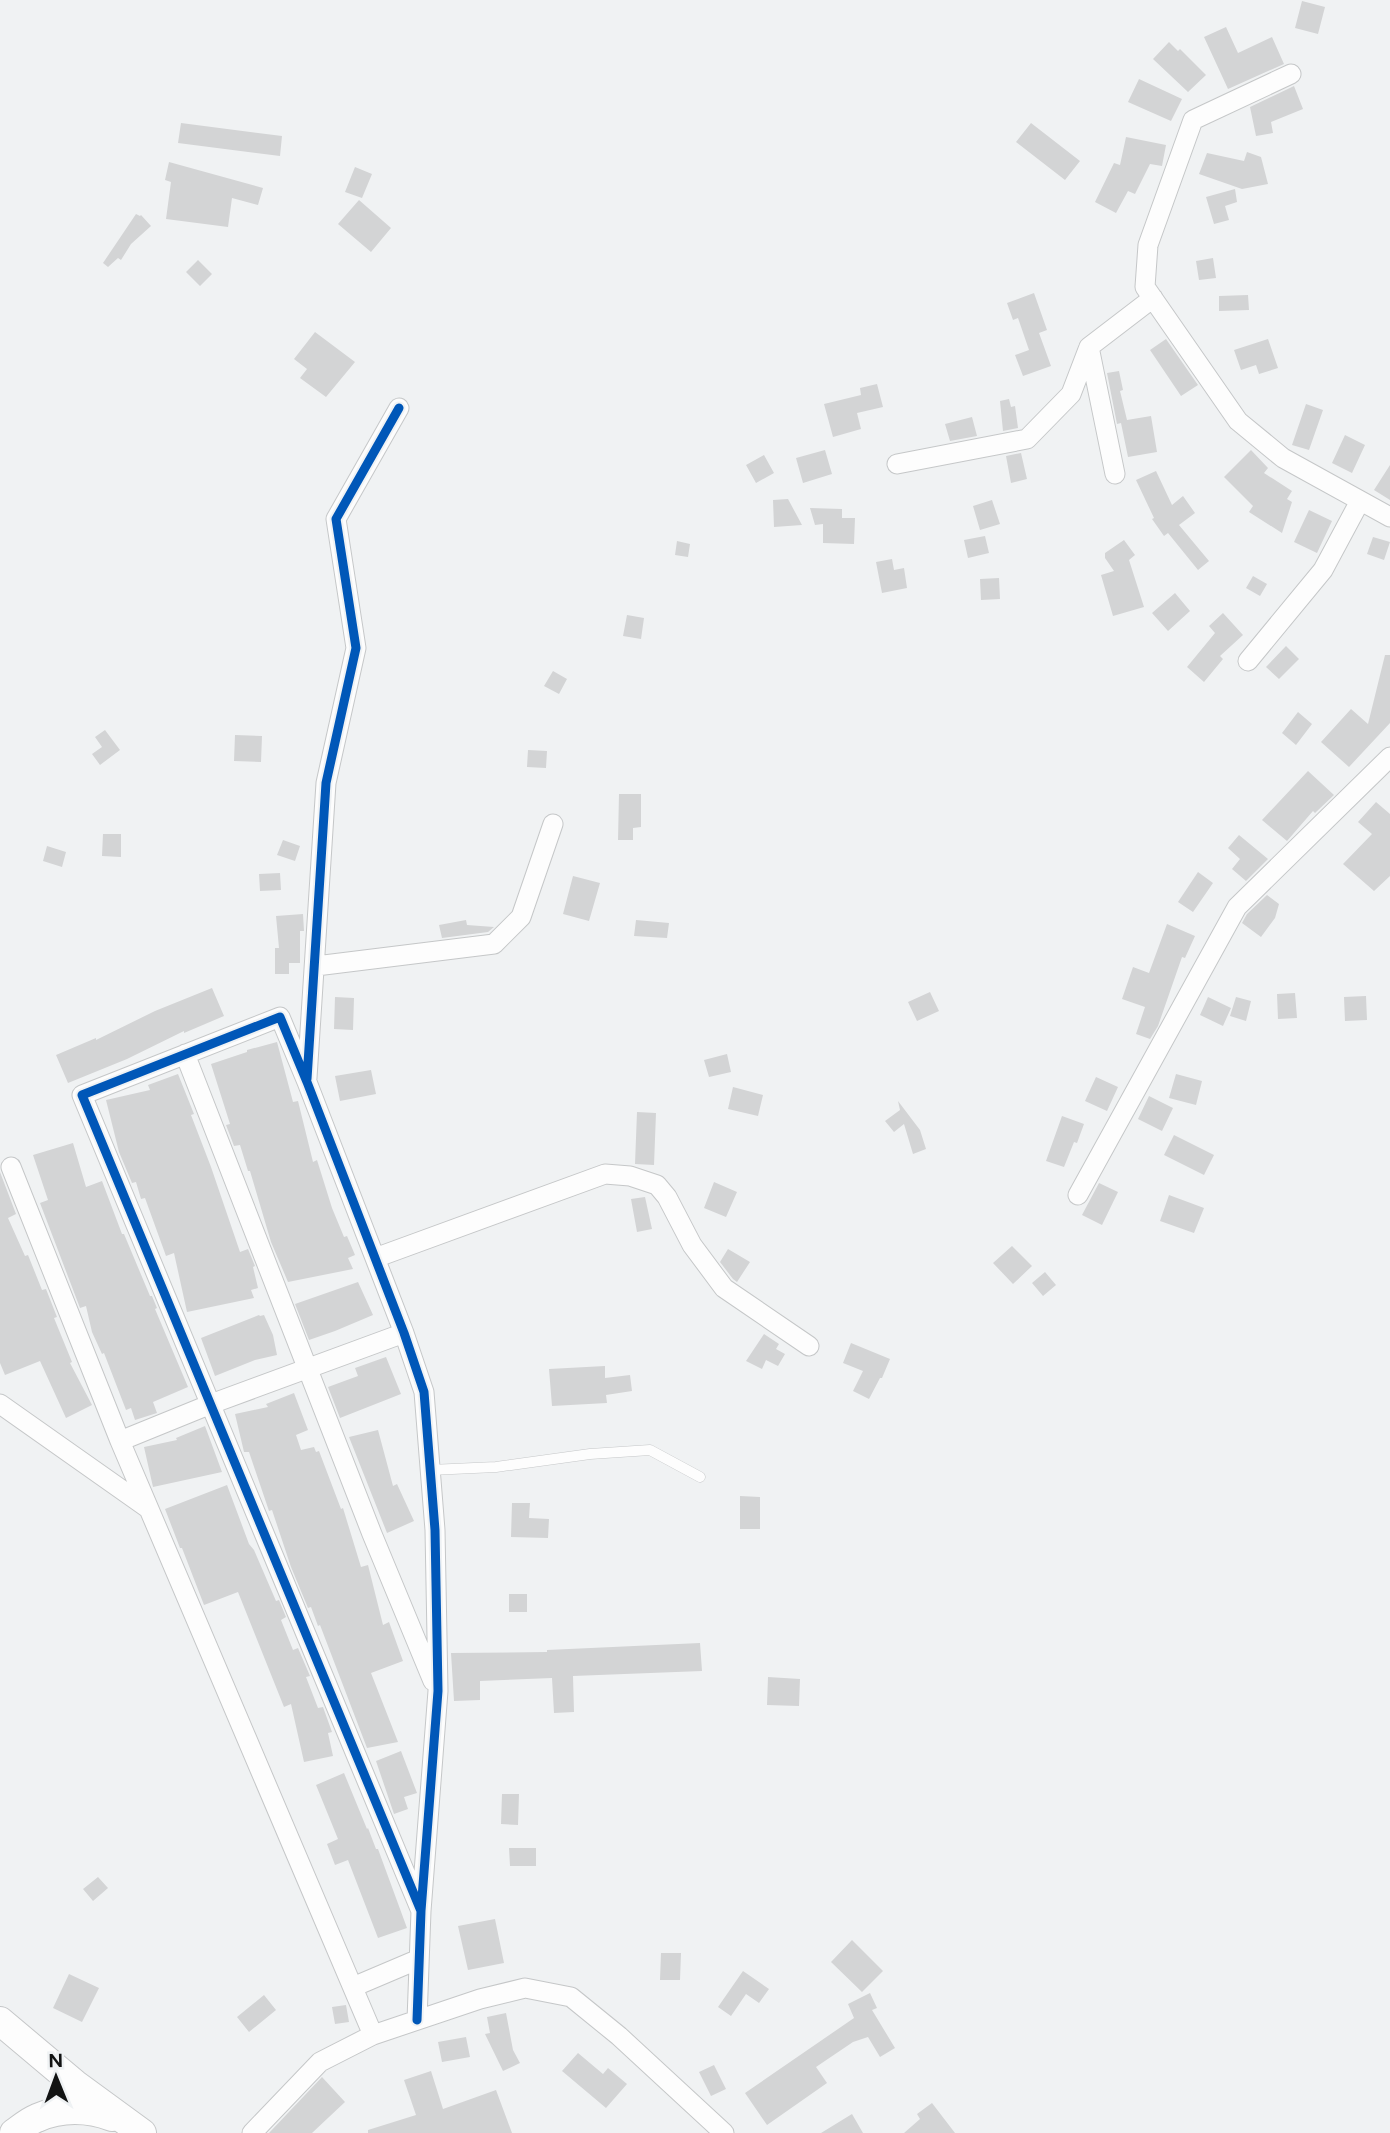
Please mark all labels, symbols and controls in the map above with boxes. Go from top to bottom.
north arrow [21,2042,91,2112]
text: N [48,2049,63,2072]

